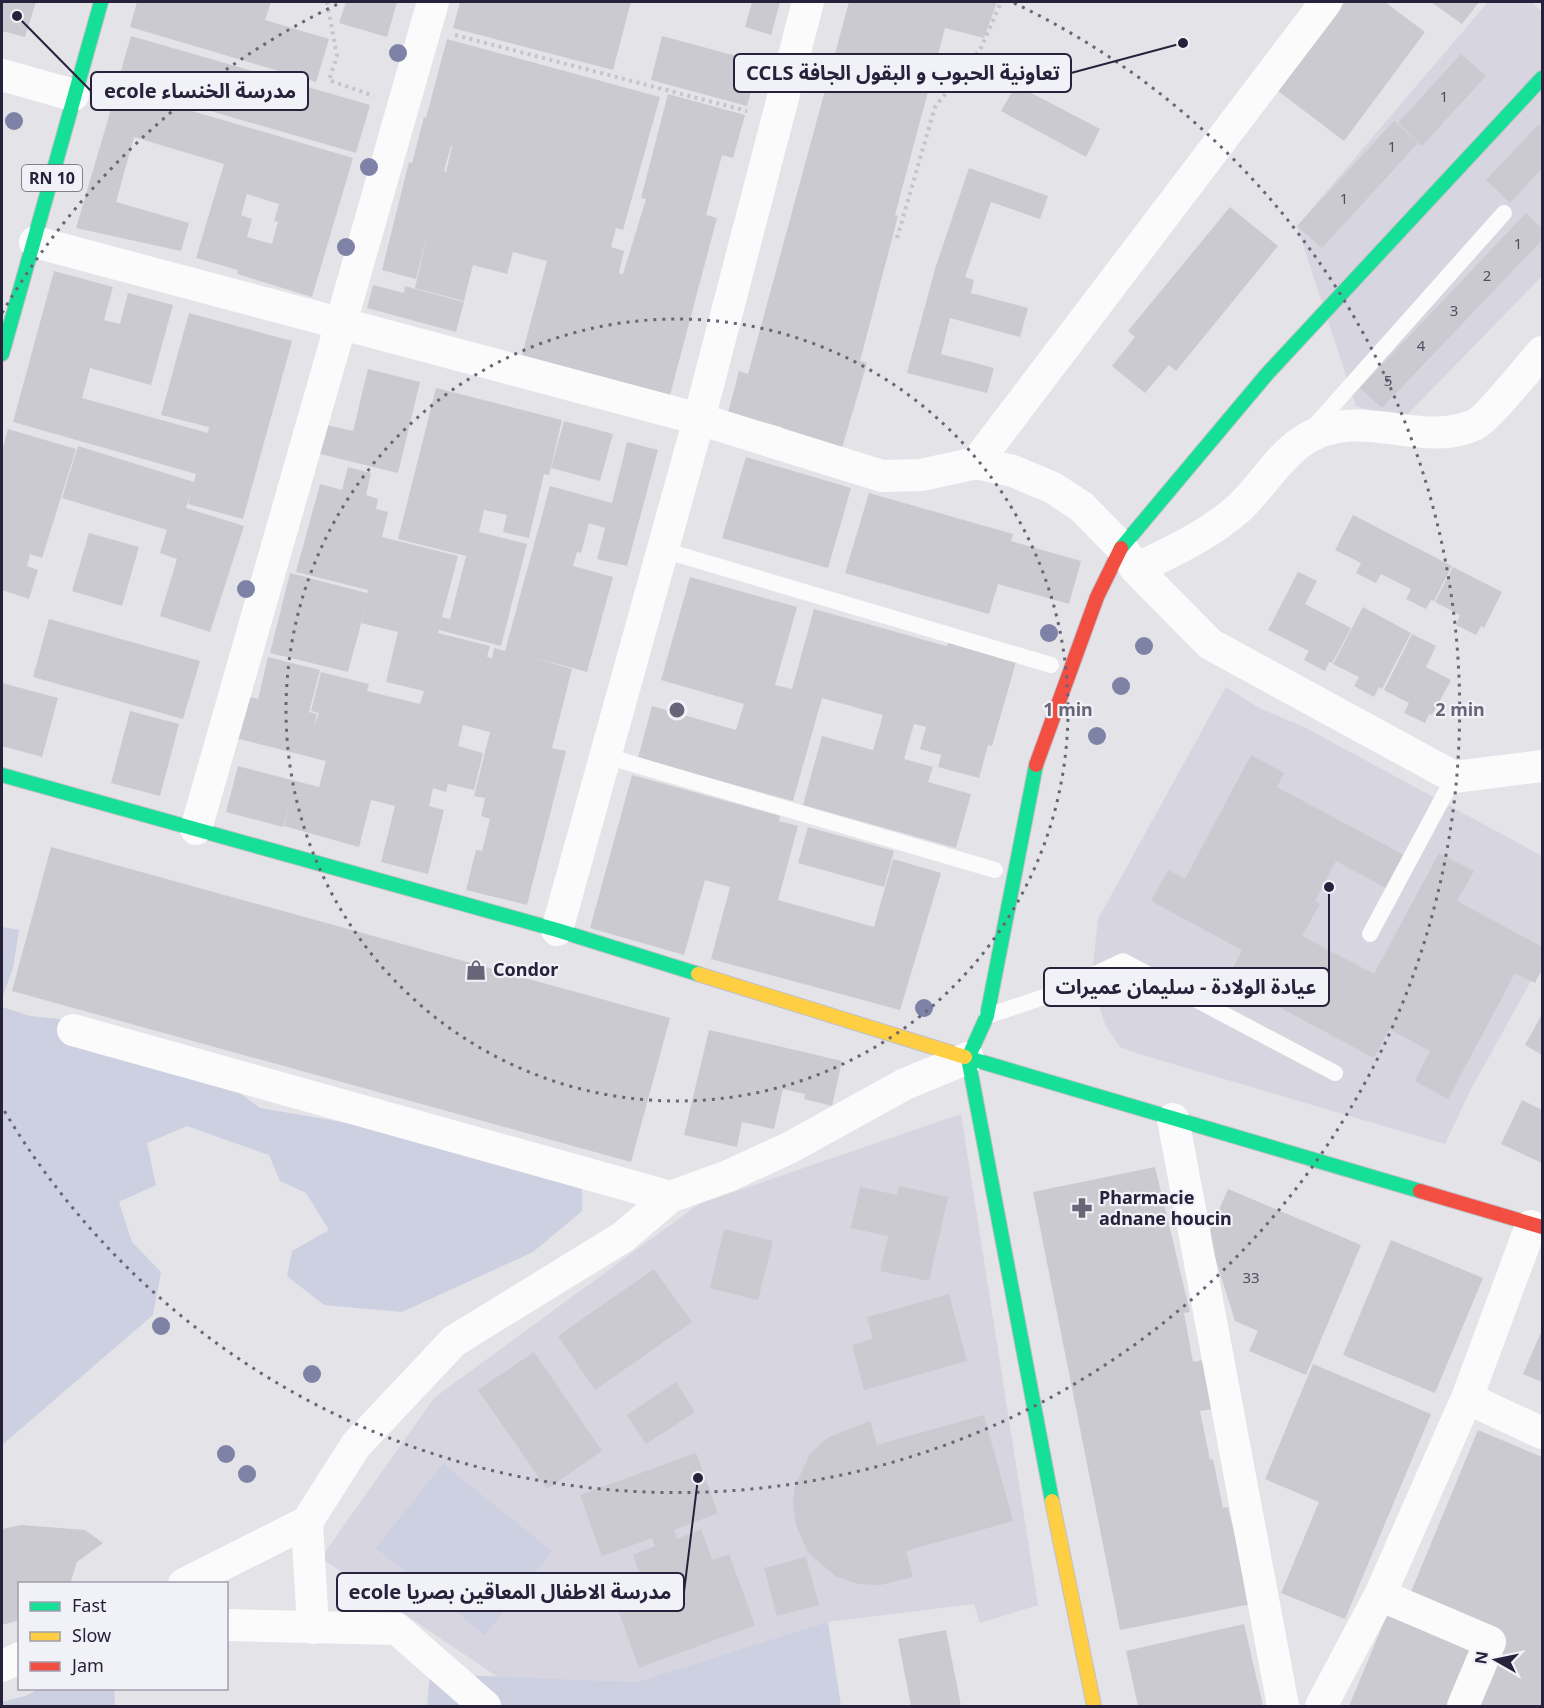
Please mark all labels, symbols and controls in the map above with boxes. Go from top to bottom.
callout: CCLS تعاونية الحبوب و البقول الجافة [734,54,1071,92]
text: CCLS تعاونية الحبوب و البقول الجافة [746,59,1060,86]
callout: ecole مدرسة الخنساء [91,72,308,110]
text: ecole مدرسة الخنساء [104,77,296,104]
house number: 1 [1440,86,1448,106]
house number: 1 [1388,136,1396,156]
road number: RN 10 [22,165,82,191]
house number: 1 [1340,188,1348,208]
house number: 1 [1514,233,1522,253]
house number: 2 [1483,265,1491,285]
house number: 3 [1450,300,1458,320]
house number: 4 [1417,335,1426,355]
house number: 5 [1384,370,1392,390]
text: 1 min [1043,697,1093,721]
text: 2 min [1435,697,1485,721]
centre of rings [667,700,687,720]
place label: Condor [493,957,558,981]
shop icon: Condor [464,958,488,982]
callout: عيادة الولادة - سليمان عميرات [1044,968,1329,1006]
text: عيادة الولادة - سليمان عميرات [1056,973,1316,1000]
place label: Pharmacie adnane houcin [1099,1185,1232,1230]
pharmacy icon: Pharmacie adnane houcin [1070,1196,1094,1220]
house number: 33 [1242,1267,1260,1287]
callout: ecole مدرسة الاطفال المعاقين بصريا [337,1573,684,1611]
text: ecole مدرسة الاطفال المعاقين بصريا [349,1578,671,1605]
legend [18,1582,228,1690]
text: Fast [72,1593,107,1617]
text: Slow [72,1623,111,1647]
north arrow [1466,1630,1526,1690]
text: N [1469,1650,1493,1666]
text: Jam [70,1653,104,1677]

